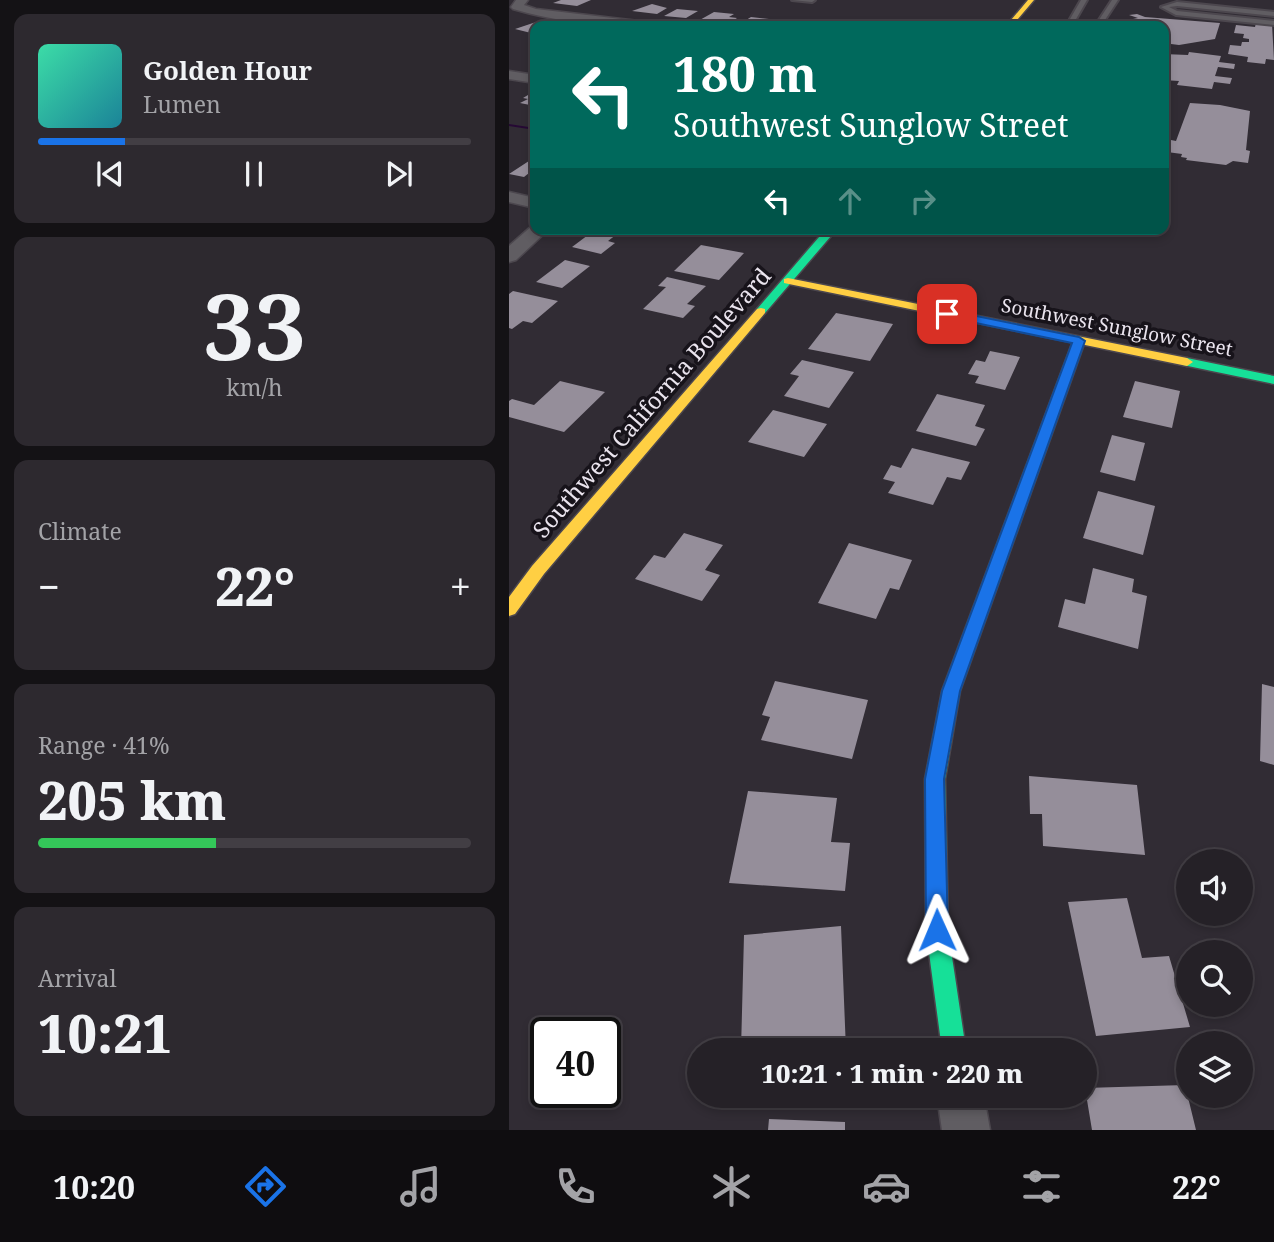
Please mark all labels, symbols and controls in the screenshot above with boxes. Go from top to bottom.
text: 180 m [673,40,817,106]
icon: left [558,49,649,140]
text: Golden Hour [143,52,312,88]
text: Lumen [143,88,221,120]
text: Southwest Sunglow Street [673,103,1069,146]
icon: previous [91,155,129,193]
icon: pause [235,155,273,193]
icon: next [380,155,418,193]
icon: left [758,182,796,220]
icon: ahead [831,182,869,220]
icon: right [904,182,942,220]
street label: Southwest California Boulevard [525,260,778,544]
text: 33 [203,263,306,387]
pin [917,284,977,344]
street label: Southwest Sunglow Street [999,292,1235,362]
icon: arrive [928,295,966,333]
text: km/h [226,371,283,403]
text: Climate [38,515,122,547]
text: 22° [215,550,295,621]
text: − [38,560,60,612]
text: + [450,560,471,612]
text: Range · 41% [38,729,170,761]
text: 205 km [38,764,226,835]
map controls [1176,849,1253,1108]
button: sound [1176,849,1253,926]
position arrow [900,893,974,967]
button: search [1176,940,1253,1017]
text: Arrival [38,962,117,994]
text: 10:21 [38,997,172,1068]
speed limit sign: 40 [530,1017,621,1108]
button: layers [1176,1031,1253,1108]
text: 10:21 · 1 min · 220 m [761,1055,1023,1091]
icon: directions [241,1162,290,1211]
icon: music [396,1162,445,1211]
icon: phone [551,1162,600,1211]
icon: climate [707,1162,756,1211]
icon: car [862,1162,911,1211]
icon: filters [1017,1162,1066,1211]
text: 10:20 [53,1165,135,1208]
text: 22° [1172,1165,1221,1208]

